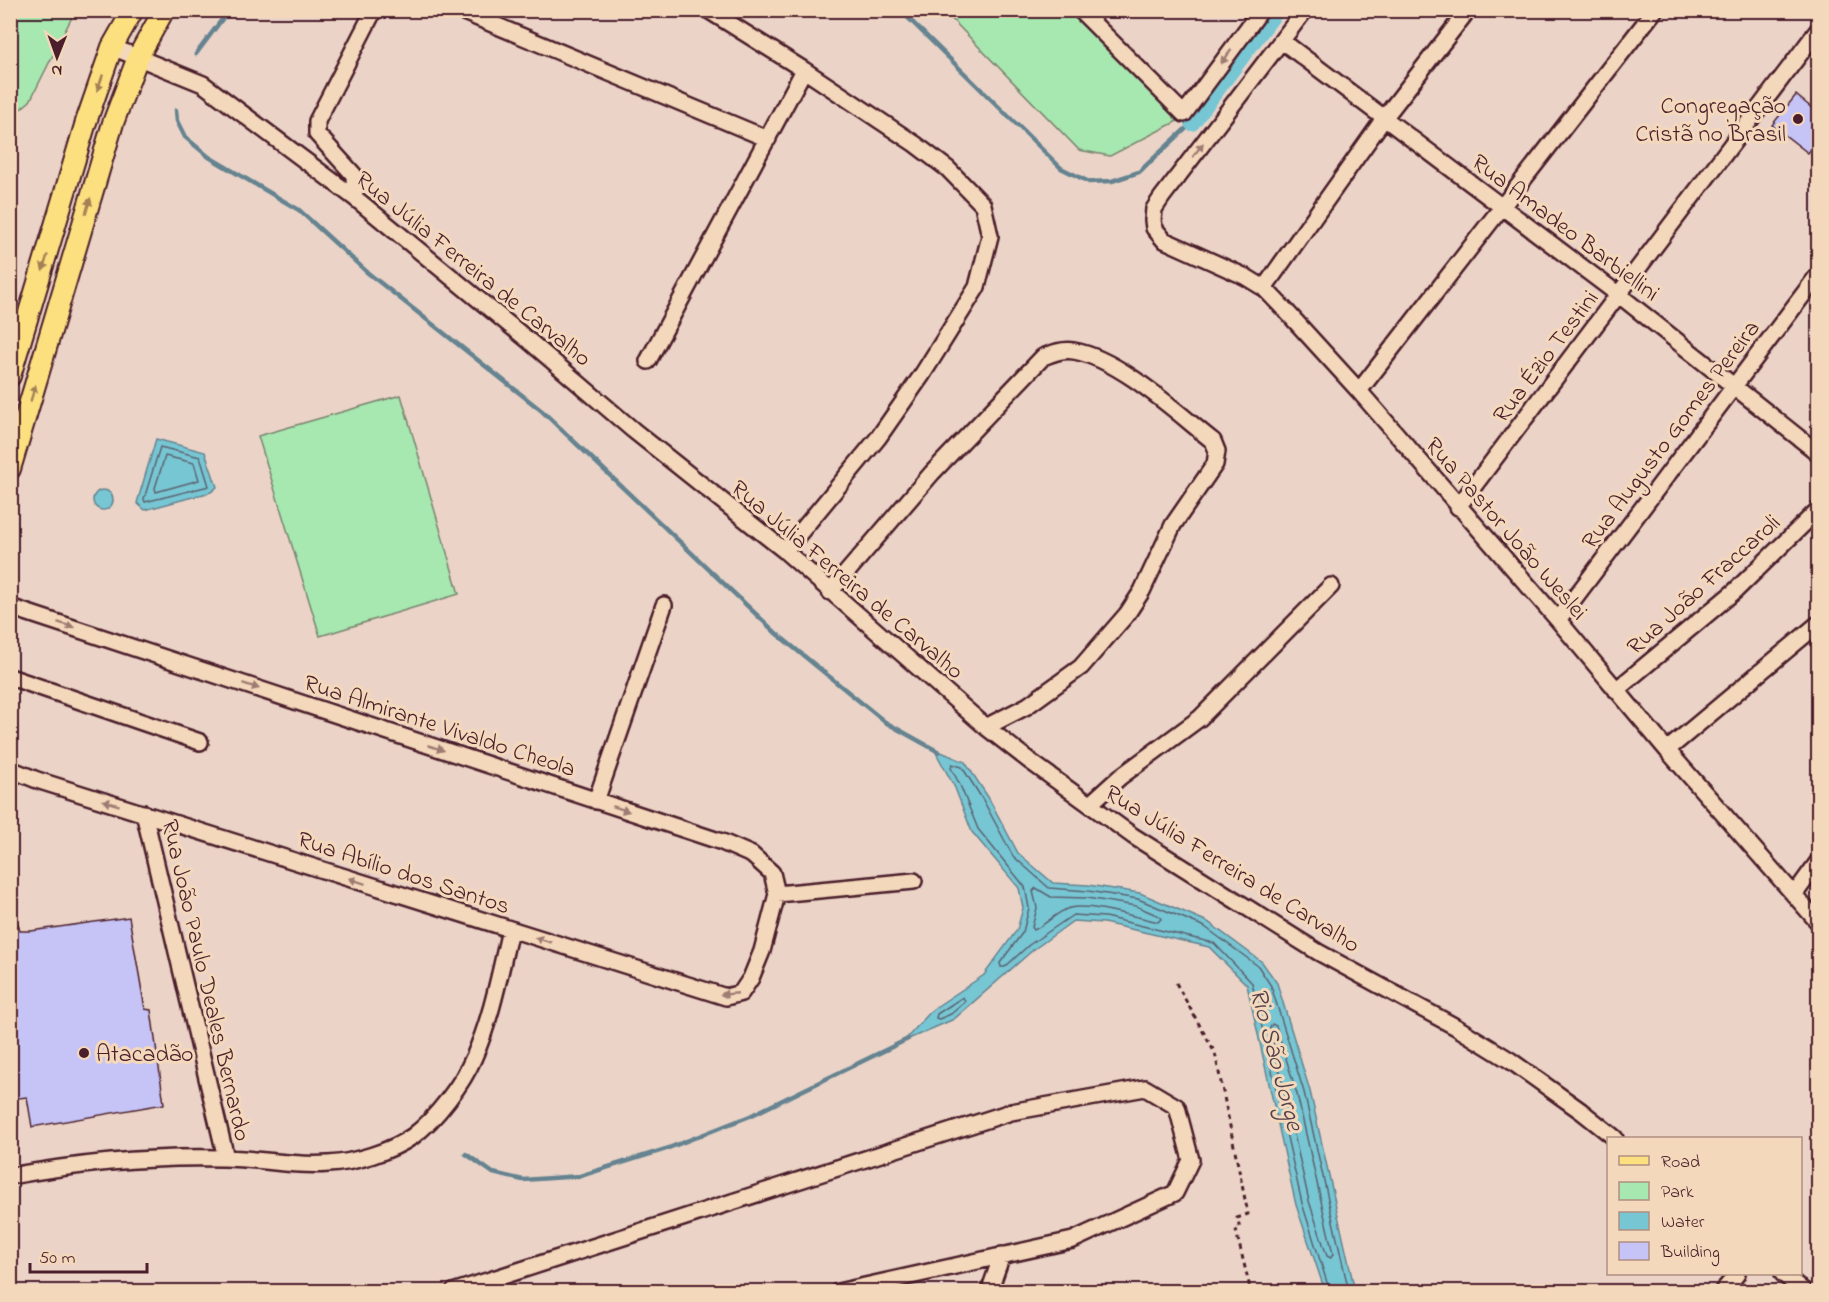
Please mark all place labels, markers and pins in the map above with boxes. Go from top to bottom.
place label: Congregação Cristã no Brasil [1635,90,1786,153]
marker: Congregação Cristã no Brasil [1791,112,1805,126]
place label: Atacadão [96,1038,194,1073]
marker: Atacadão [77,1046,91,1060]

